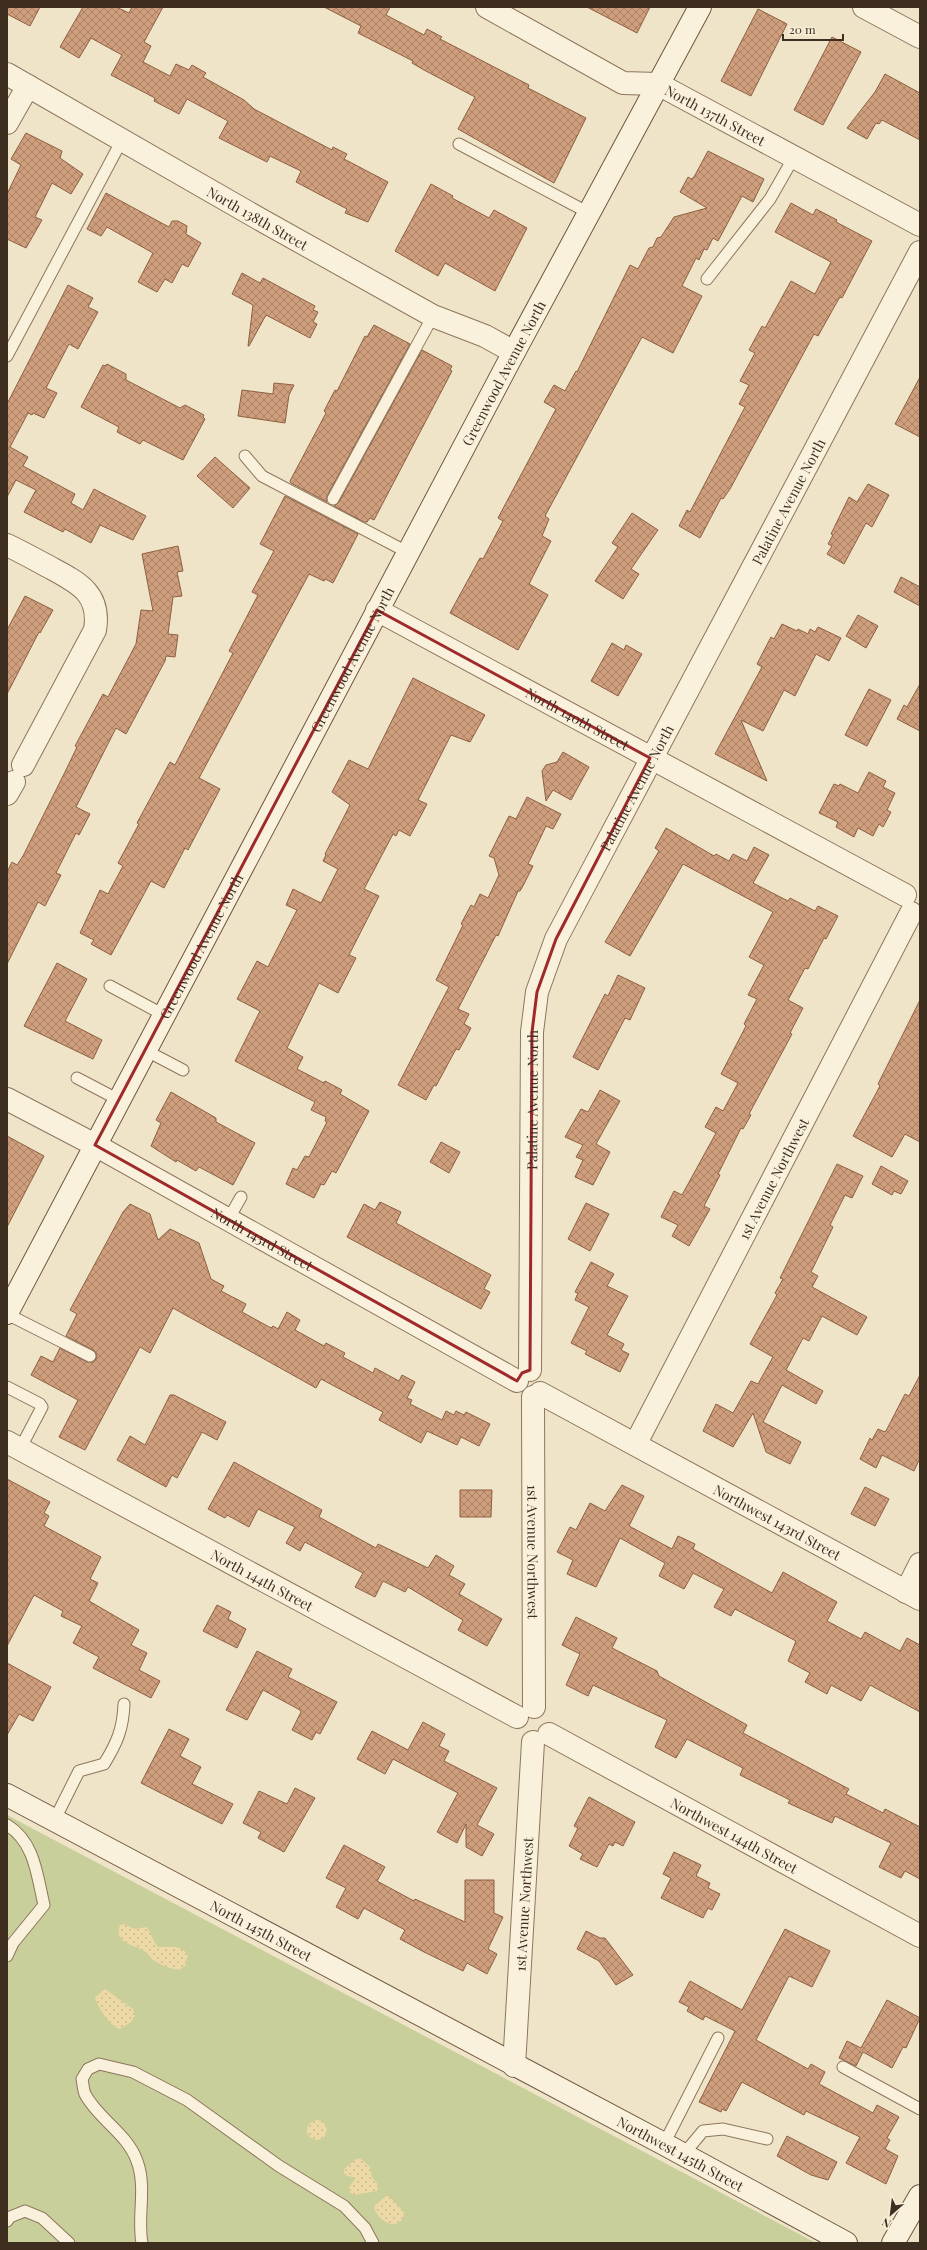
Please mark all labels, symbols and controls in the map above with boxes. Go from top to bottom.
scale bar [783,16,843,42]
text: 20 m [789,21,816,37]
street label: North 137th Street [662,80,770,150]
street label: North 138th Street [204,181,313,254]
street label: Greenwood Avenue North [457,296,550,449]
street label: Palatine Avenue North [747,434,829,568]
street label: Greenwood Avenue North [306,583,398,735]
street label: North 140th Street [522,683,634,754]
street label: Palatine Avenue North [595,721,678,854]
street label: Greenwood Avenue North [154,869,247,1022]
street label: Palatine Avenue North [522,1029,542,1170]
street label: 1st Avenue Northwest [734,1113,813,1243]
street label: North 143rd Street [208,1203,317,1275]
street label: Northwest 143rd Street [710,1479,845,1564]
street label: 1st Avenue Northwest [524,1485,543,1620]
street label: North 144th Street [208,1544,318,1615]
street label: Northwest 144th Street [667,1793,802,1878]
street label: 1st Avenue Northwest [510,1836,537,1972]
street label: North 145th Street [207,1895,316,1965]
street label: Northwest 145th Street [614,2111,748,2196]
north arrow [871,2194,911,2234]
text: N [879,2215,893,2232]

